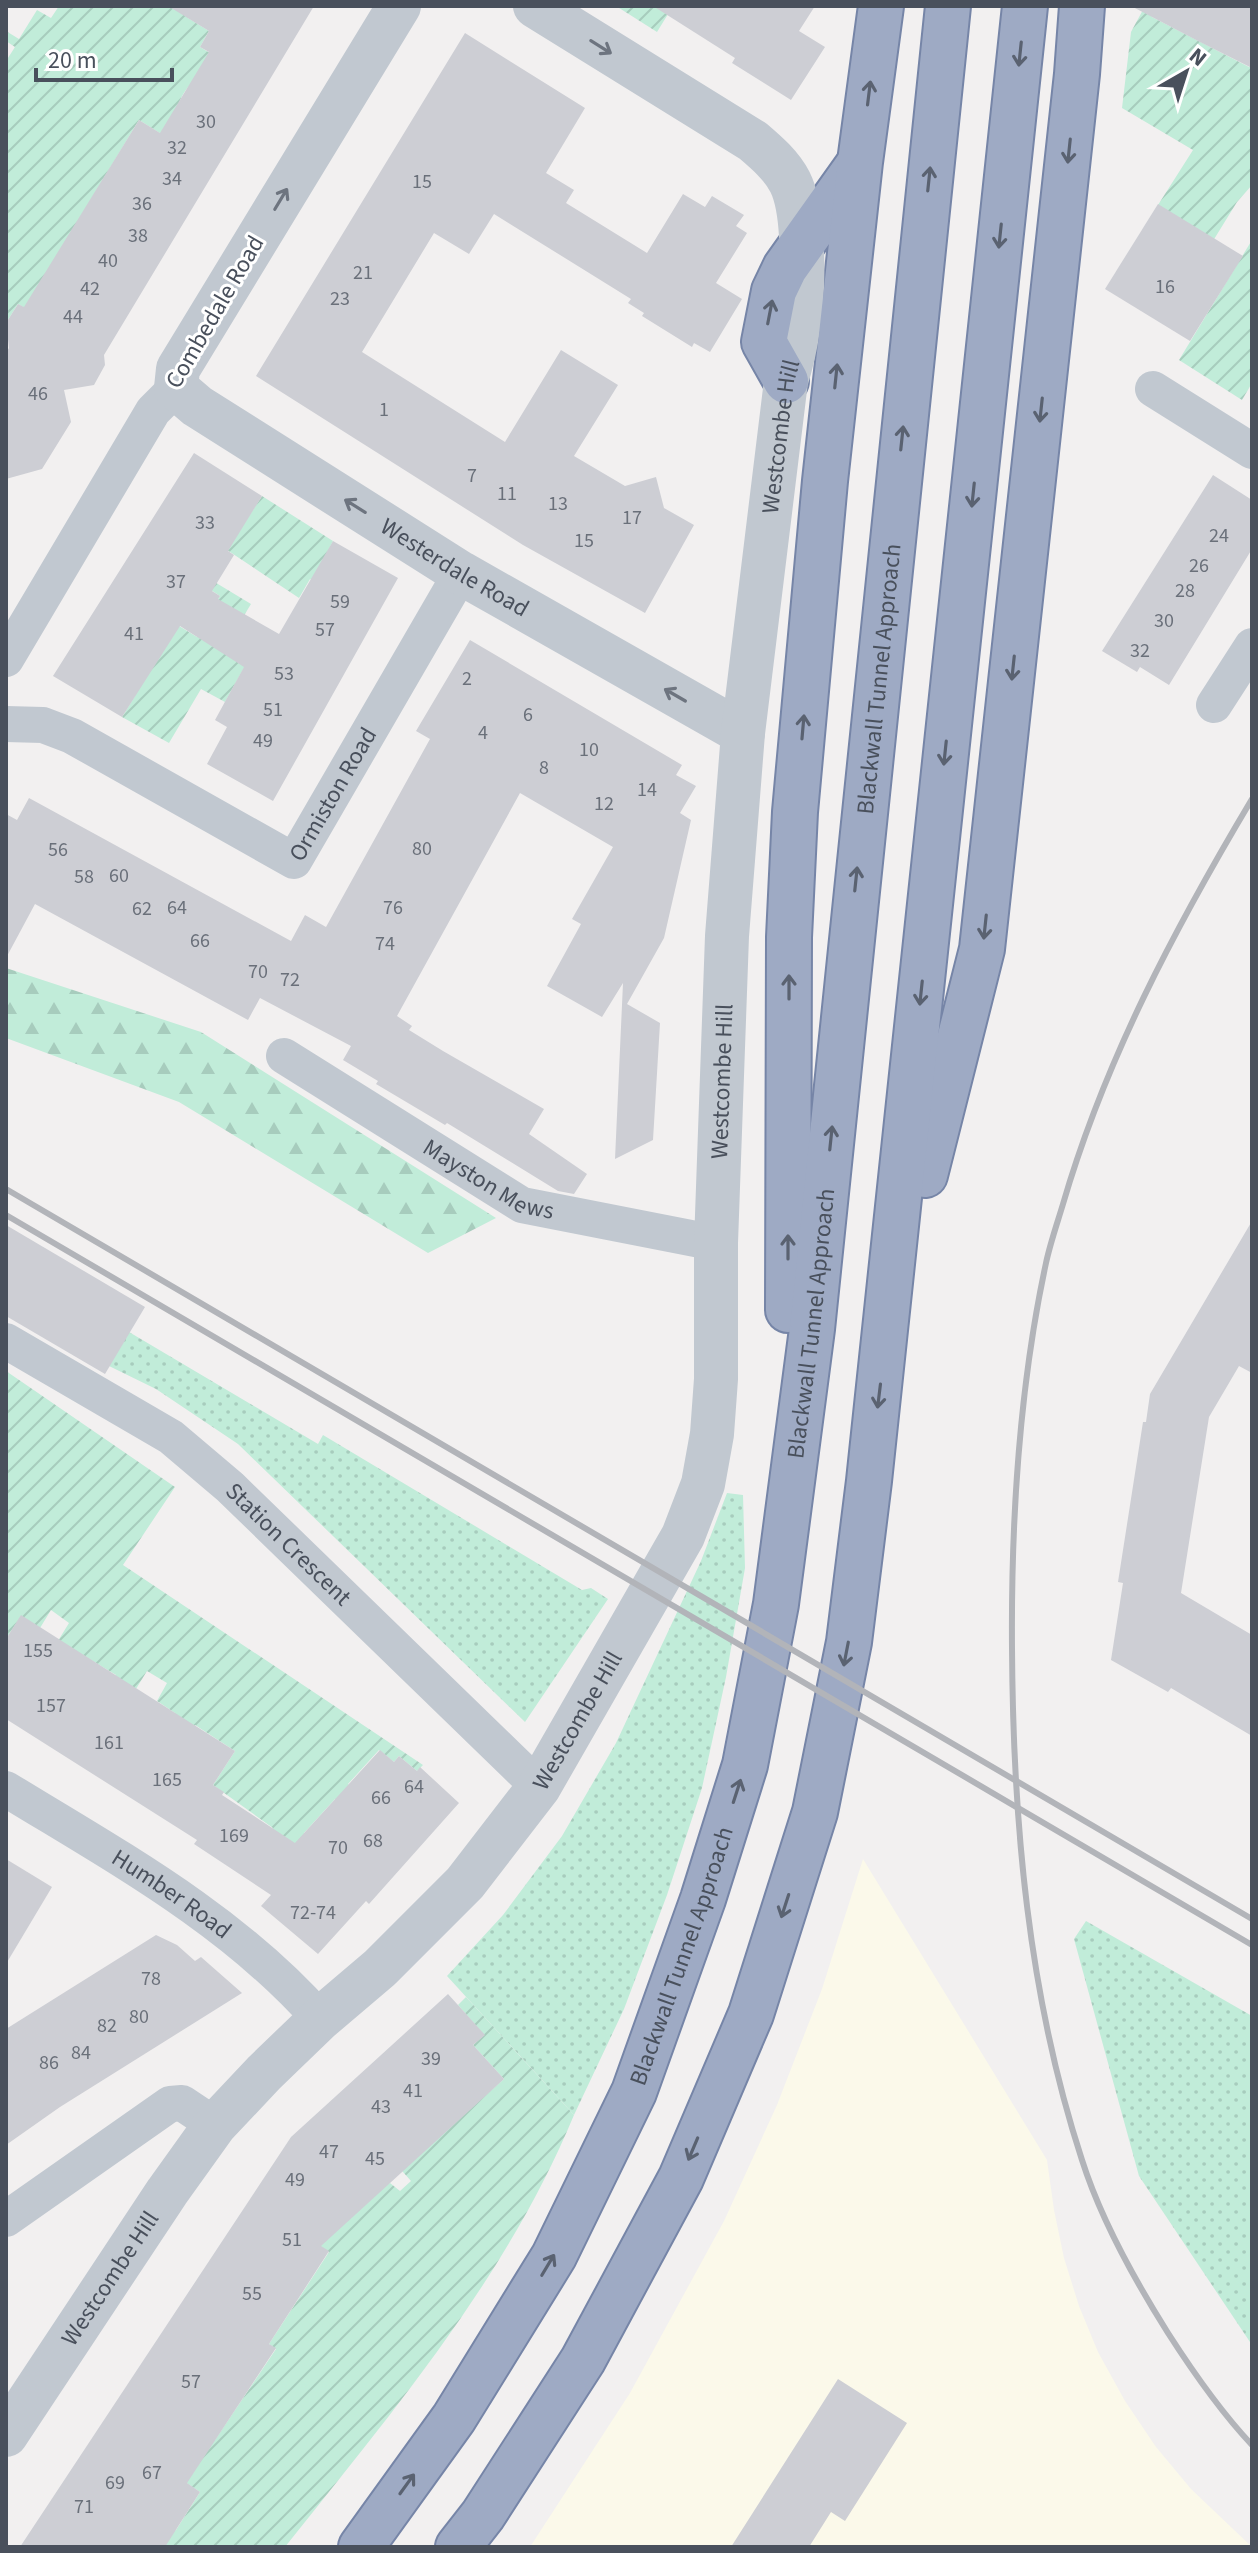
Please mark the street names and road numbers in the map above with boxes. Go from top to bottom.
street label: Combedale Road [157,229,273,395]
street label: Westcombe Hill [752,356,809,516]
street label: Westerdale Road [374,509,536,626]
street label: Blackwall Tunnel Approach [848,542,910,816]
street label: Ormiston Road [280,721,385,868]
street label: Westcombe Hill [702,1003,742,1160]
street label: Mayston Mews [416,1130,557,1228]
street label: Blackwall Tunnel Approach [778,1187,844,1461]
street label: Station Crescent [218,1474,360,1614]
street label: Westcombe Hill [523,1644,631,1797]
street label: Blackwall Tunnel Approach [620,1822,742,2090]
street label: Humber Road [105,1840,239,1947]
street label: Westcombe Hill [52,2204,167,2353]

